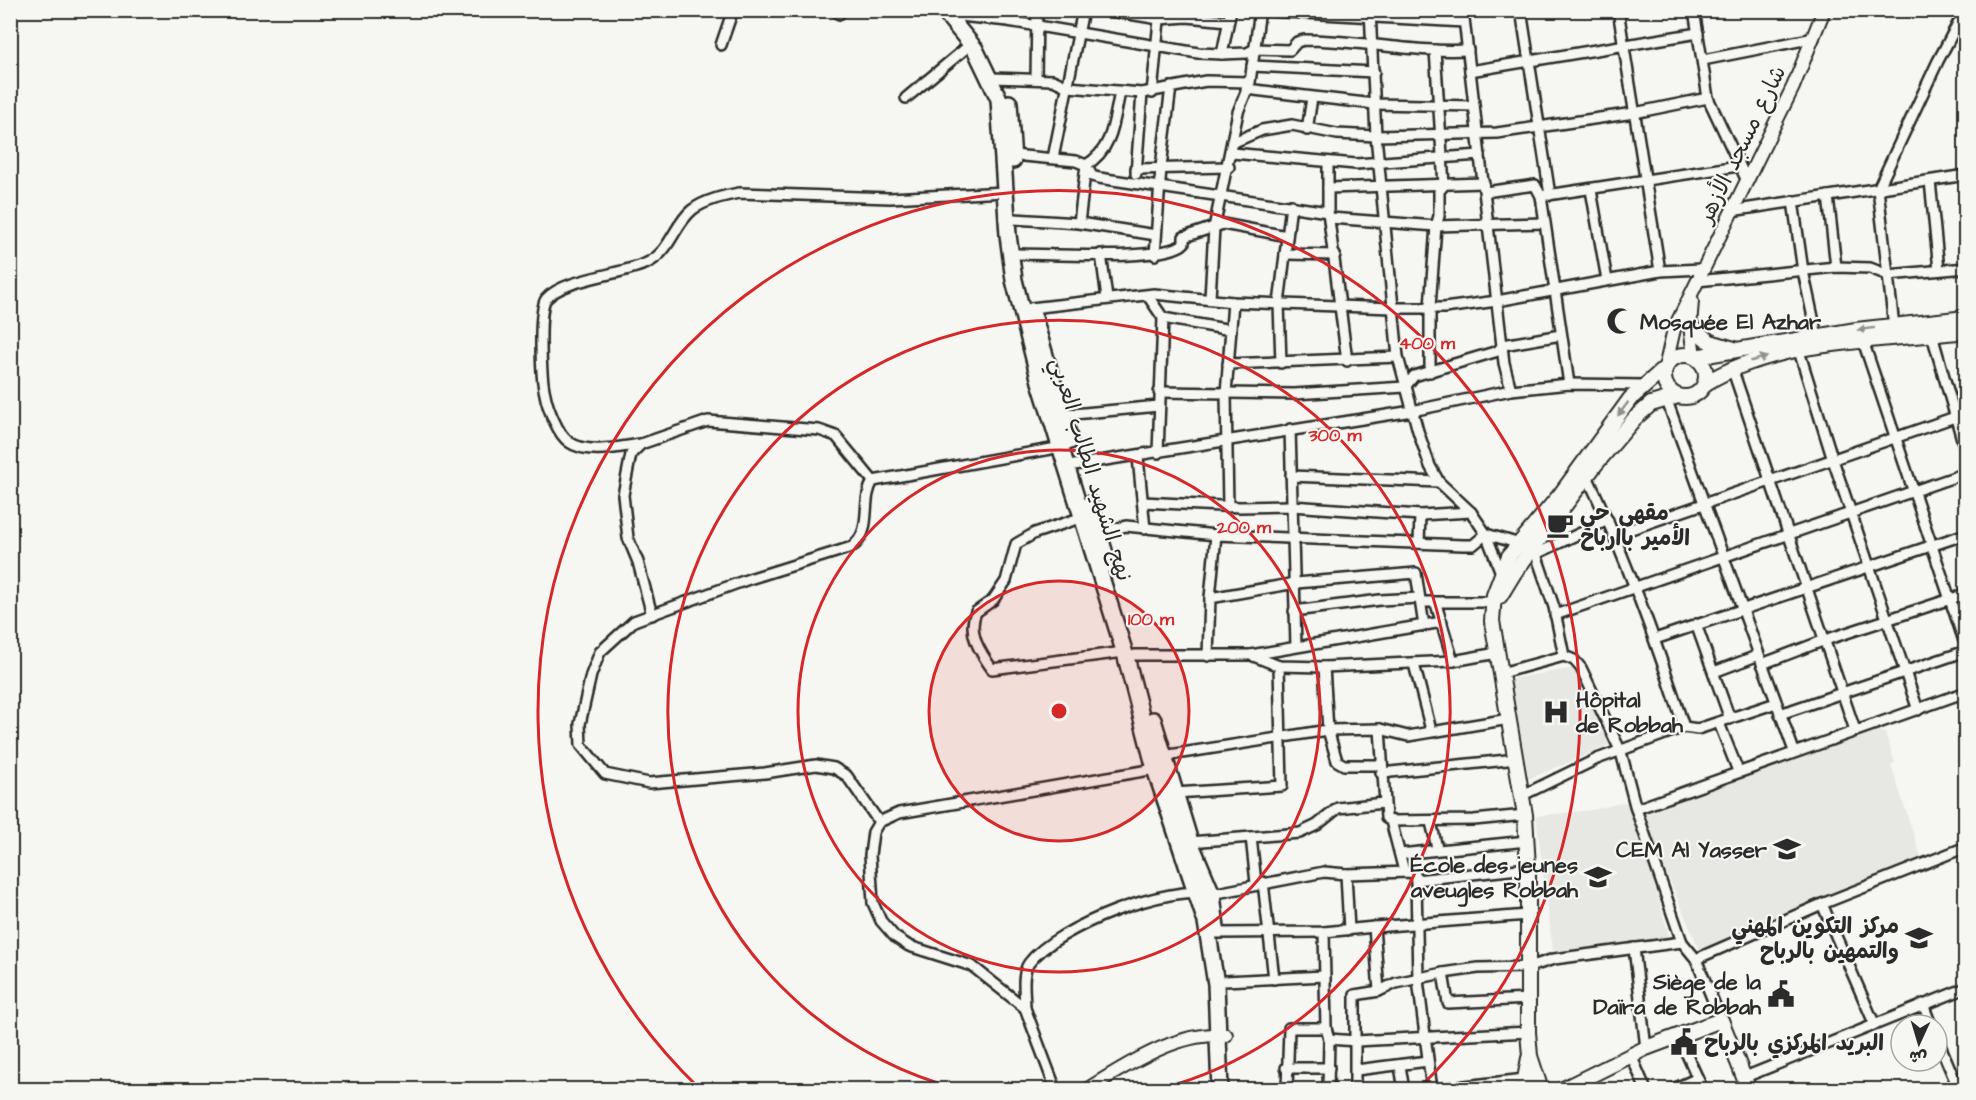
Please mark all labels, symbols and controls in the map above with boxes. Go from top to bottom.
street label: شارع مسجد الأزهر [1689,60,1794,231]
mosque icon: Mosquée El Azhar [1605,306,1635,336]
place label: Mosquée El Azhar [1640,307,1822,338]
one-way arrow [1856,324,1875,334]
text: 400 m [1399,331,1456,356]
street label: نهج الشهيد الطالب العربي [1039,354,1139,586]
one-way arrow [1750,354,1768,364]
one-way arrow [1617,400,1629,416]
text: 300 m [1307,423,1363,448]
place label: مقهى حي الأمير باارباح [1580,498,1690,554]
cafe icon: مقهى حي الأمير باارباح [1545,510,1575,540]
text: 200 m [1216,515,1272,540]
text: 100 m [1128,607,1175,632]
place label: Hôpital de Robbah [1575,685,1684,741]
hospital icon: Hôpital de Robbah [1541,697,1571,727]
centre of rings [1049,701,1069,721]
school or university icon: CEM Al Yasser [1772,834,1802,864]
place label: CEM Al Yasser [1616,835,1768,866]
place label: École des jeunes aveugles Robbah [1410,850,1579,907]
school or university icon: École des jeunes aveugles Robbah [1583,862,1613,892]
place label: مركز التكوين المهني والتمهين بالرباح [1732,911,1899,967]
school or university icon: مركز التكوين المهني والتمهين بالرباح [1904,923,1934,953]
place label: Siège de la Daïra de Robbah [1593,967,1762,1023]
public building icon: Siège de la Daïra de Robbah [1766,979,1796,1009]
north arrow [1889,1013,1949,1073]
public building icon: البريد المركزي بالرباح [1669,1027,1699,1057]
place label: البريد المركزي بالرباح [1704,1028,1884,1059]
text: ش [1908,1045,1928,1069]

